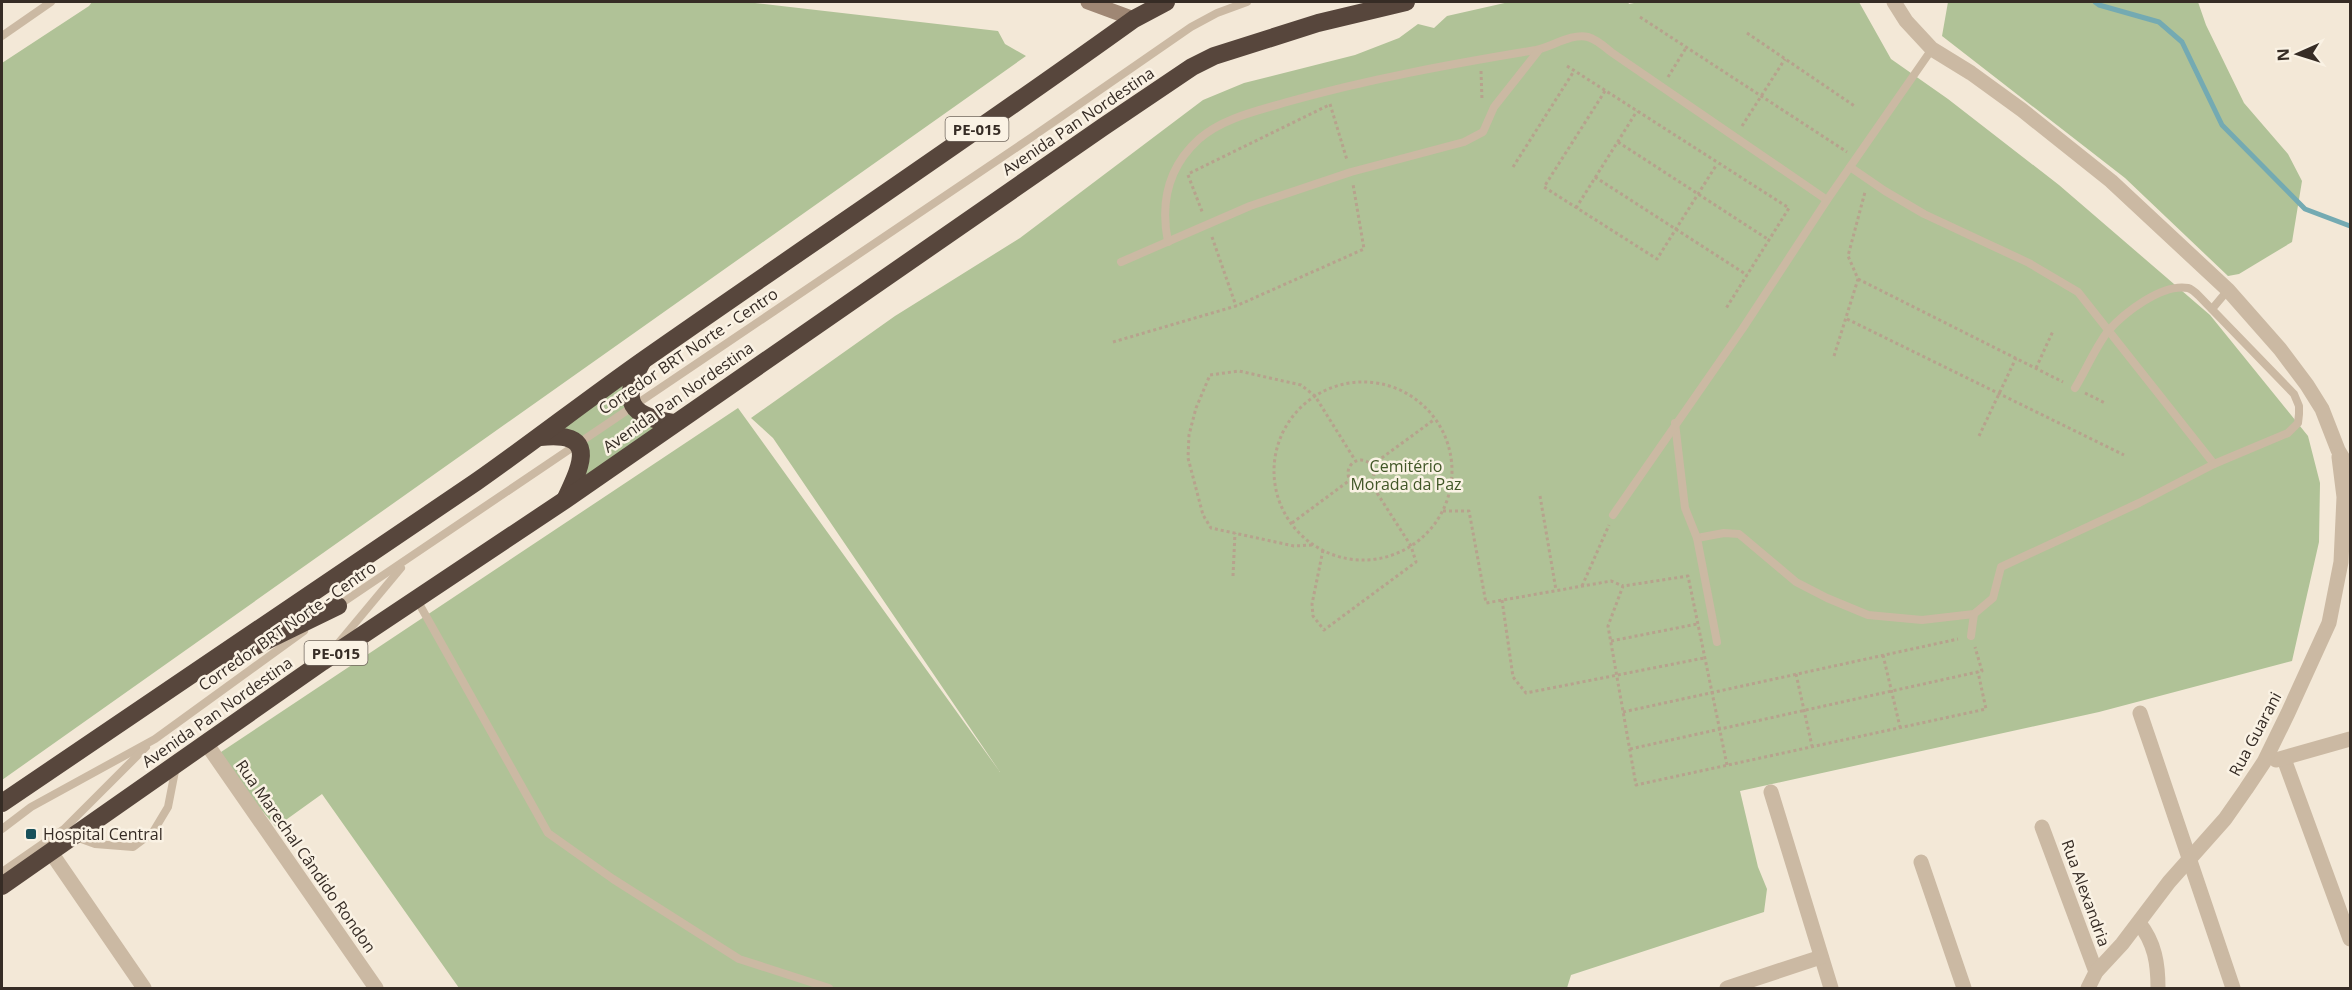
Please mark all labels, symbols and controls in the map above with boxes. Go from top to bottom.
north arrow [2268,24,2328,84]
text: N [2272,48,2294,62]
street label: Avenida Pan Nordestina [998,62,1158,180]
road number: PE-015 [946,117,1008,141]
street label: Corredor BRT Norte - Centro [594,283,782,419]
street label: Avenida Pan Nordestina [598,337,758,457]
park label: Cemitério Morada da Paz [1350,455,1462,495]
street label: Corredor BRT Norte - Centro [194,556,380,696]
road number: PE-015 [304,641,368,665]
street label: Avenida Pan Nordestina [137,652,297,772]
street label: Rua Guarani [2224,688,2286,780]
street label: Rua Marechal Cândido Rondon [231,755,381,957]
place label: Hospital Central [43,823,163,845]
marker: Hospital Central [24,827,38,841]
street label: Rua Alexandria [2056,837,2116,949]

